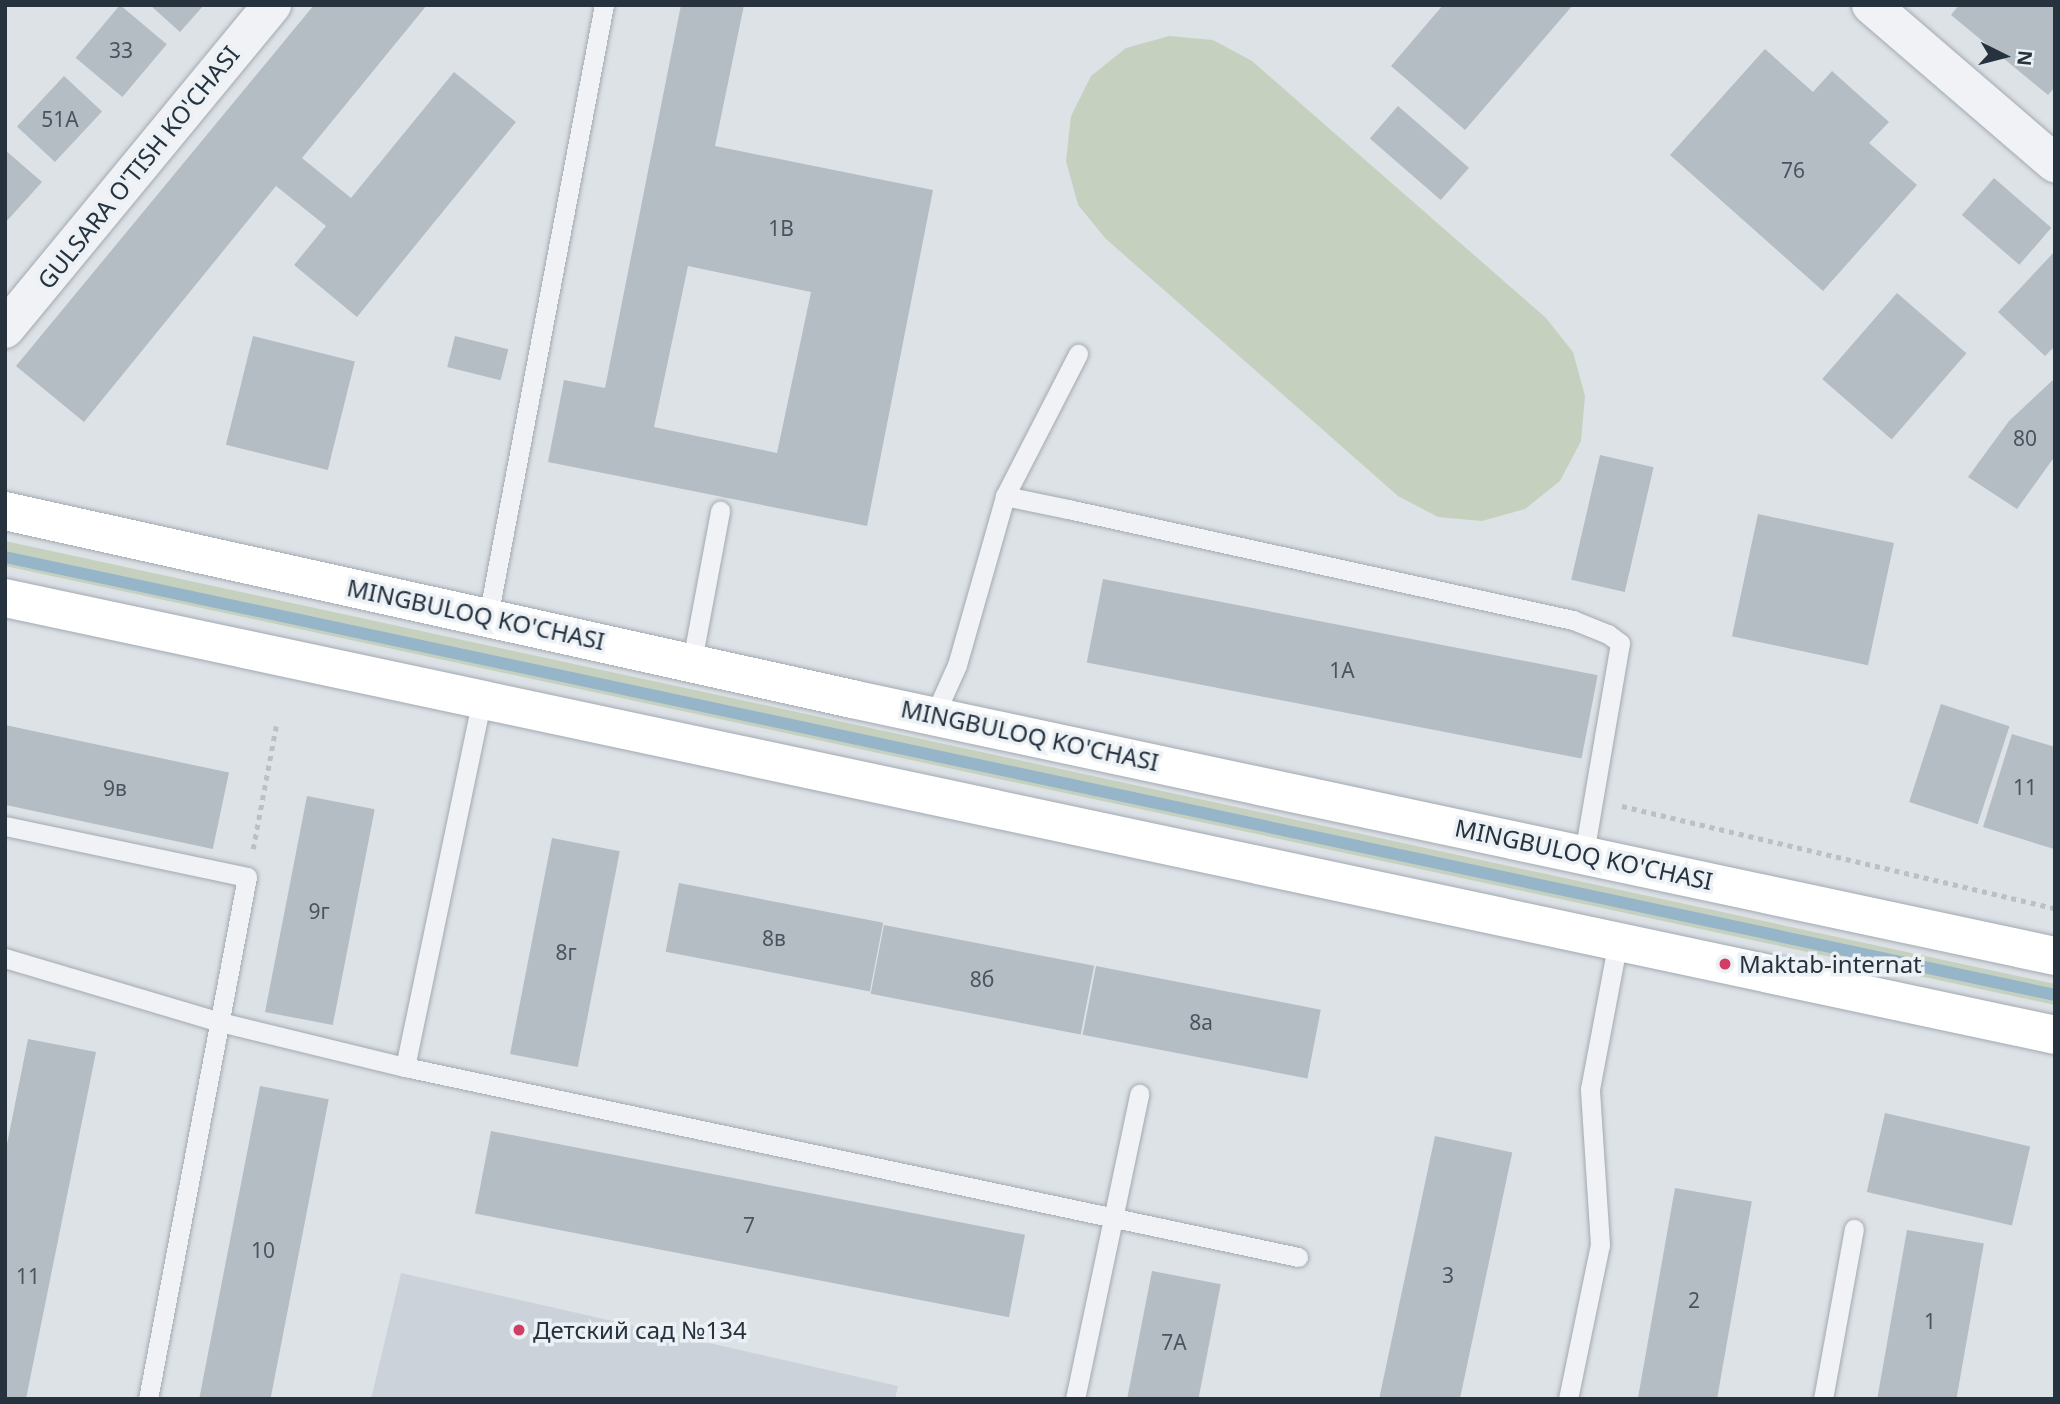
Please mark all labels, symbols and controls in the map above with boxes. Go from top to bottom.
north arrow [1969,21,2039,91]
house number: 33 [109,37,133,63]
street label: GULSARA O'TISH KO'CHASI [31,40,245,294]
text: N [2011,49,2039,67]
house number: 51A [41,106,79,132]
house number: 76 [1781,157,1805,183]
house number: 1B [768,215,794,241]
house number: 80 [2013,425,2037,451]
street label: MINGBULOQ KO'CHASI [345,573,607,655]
house number: 1A [1329,657,1355,683]
street label: MINGBULOQ KO'CHASI [899,694,1161,776]
house number: 11 [2013,774,2037,800]
house number: 9в [103,775,127,801]
street label: MINGBULOQ KO'CHASI [1453,813,1715,895]
house number: 9г [308,898,330,924]
house number: 8в [762,925,786,951]
house number: 8г [555,939,577,965]
place label: Maktab-internat [1739,950,1922,978]
marker: Maktab-internat [1717,956,1733,972]
house number: 8б [970,966,994,992]
house number: 8а [1189,1009,1213,1035]
house number: 7 [743,1212,755,1238]
house number: 10 [251,1237,275,1263]
house number: 3 [1442,1262,1454,1288]
house number: 11 [16,1263,40,1289]
house number: 2 [1688,1287,1700,1313]
house number: 1 [1924,1308,1936,1334]
place label: Детский сад №134 [533,1316,747,1344]
marker: Детский сад №134 [511,1322,527,1338]
house number: 7A [1161,1329,1187,1355]

